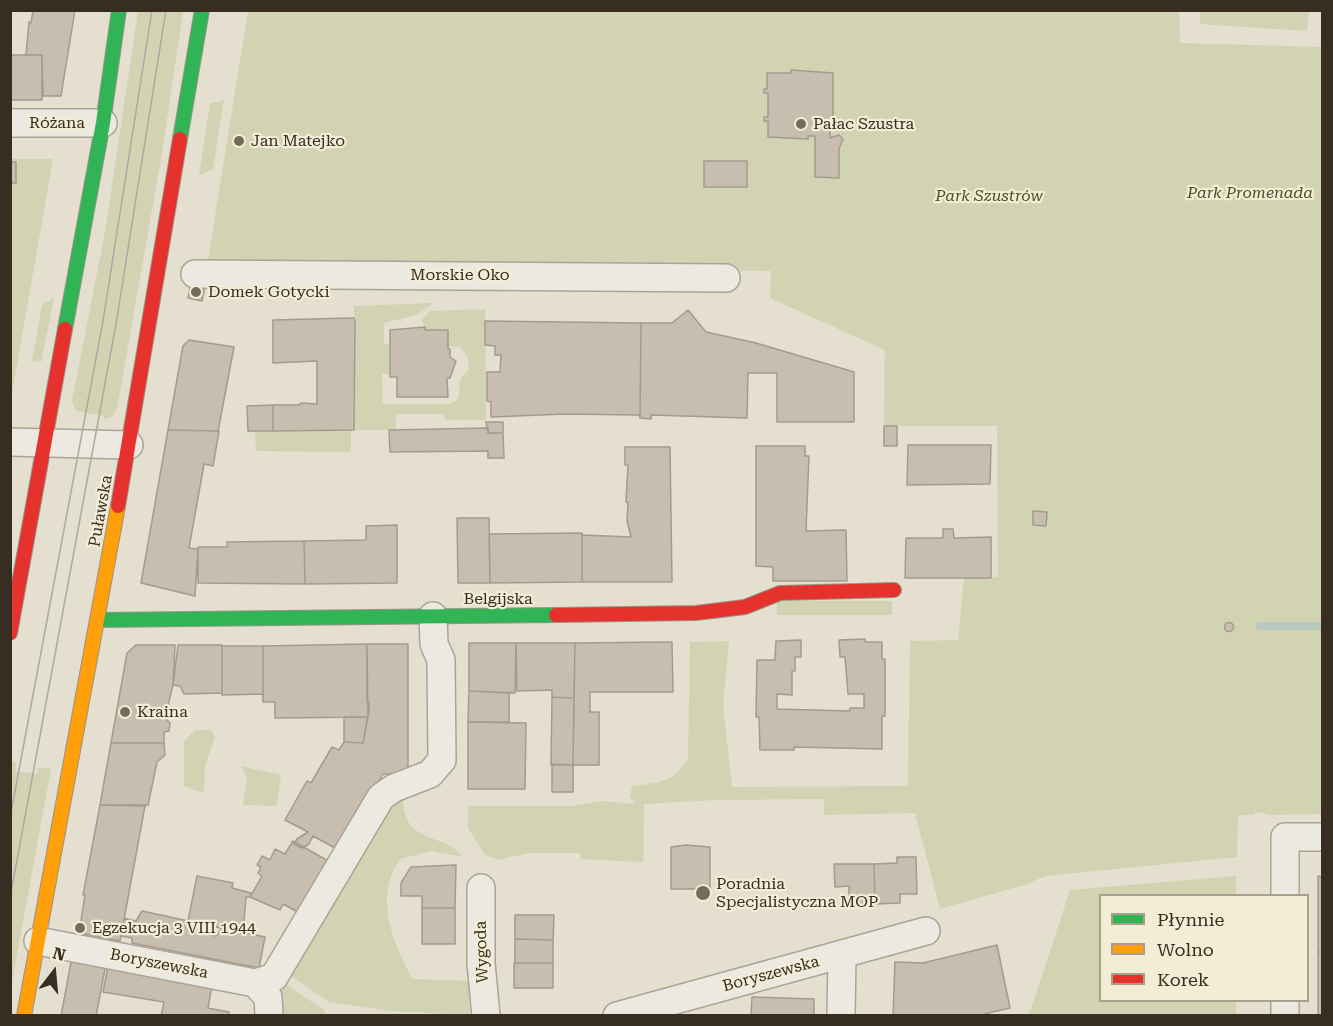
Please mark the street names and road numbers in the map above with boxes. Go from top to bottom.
street label: Różana [29,113,85,133]
street label: Morskie Oko [410,265,510,285]
street label: Puławska [85,473,117,549]
street label: Belgijska [463,589,533,609]
street label: Wygoda [471,920,493,984]
street label: Boryszewska [108,945,210,983]
street label: Boryszewska [721,952,821,996]

